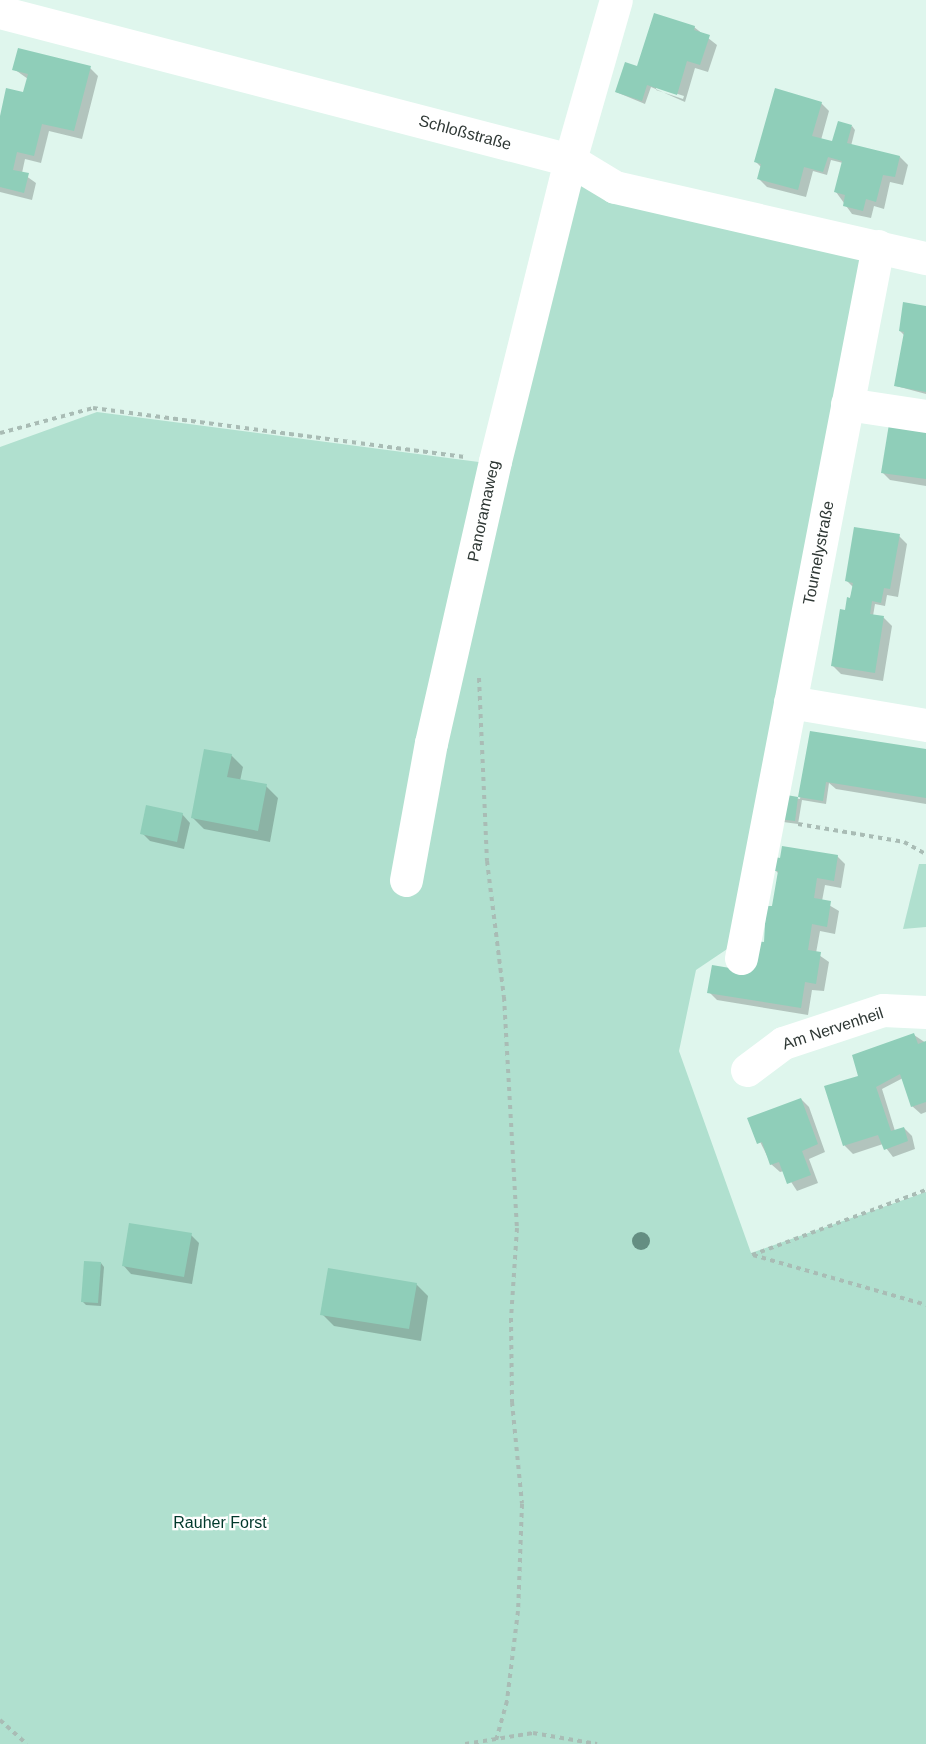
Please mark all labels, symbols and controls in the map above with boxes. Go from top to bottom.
street label: Schloßstraße [417,111,513,155]
street label: Panoramaweg [464,459,504,563]
street label: Tournelystraße [799,499,839,607]
street label: Am Nervenheil [780,1004,886,1054]
park label: Rauher Forst [173,1513,267,1533]

